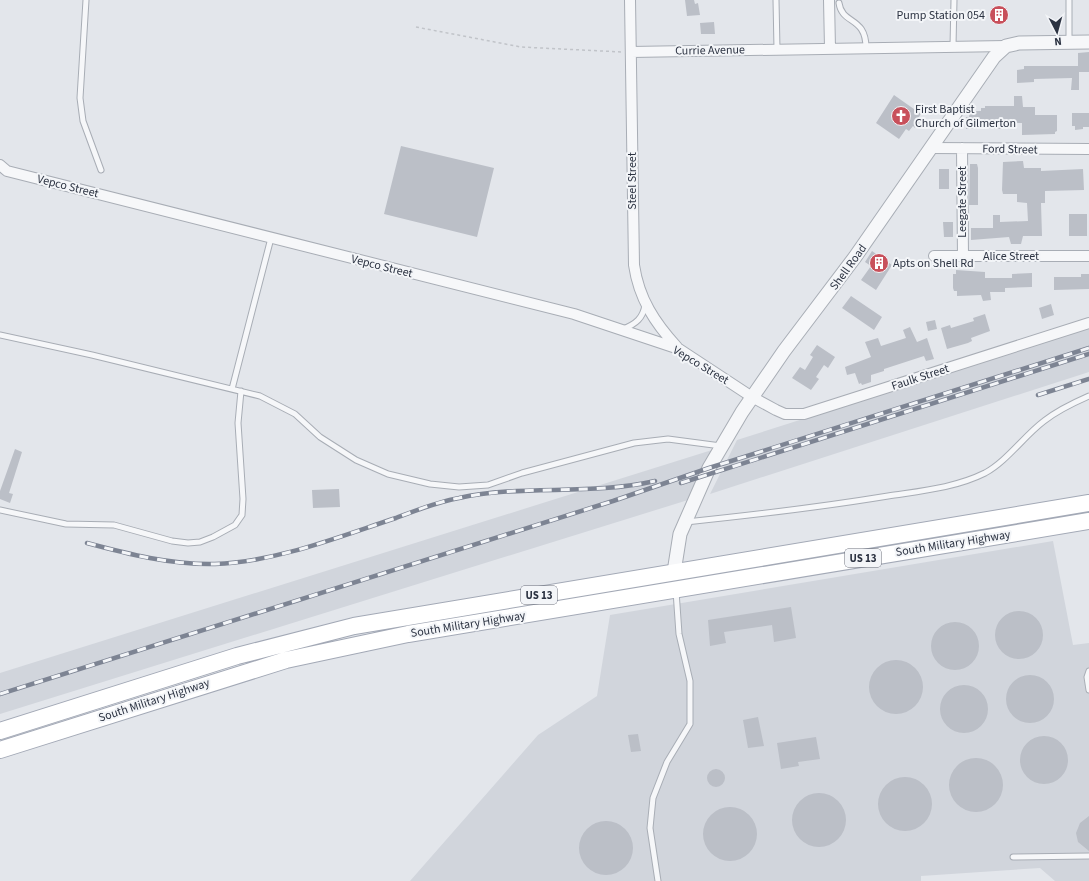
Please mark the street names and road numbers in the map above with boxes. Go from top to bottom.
street label: Currie Avenue [675,41,745,60]
street label: Ford Street [982,141,1038,158]
street label: Steel Street [624,152,641,210]
street label: Leegate Street [954,166,971,238]
street label: Vepco Street [35,171,100,202]
street label: Shell Road [826,241,871,294]
street label: Alice Street [983,248,1039,265]
street label: Vepco Street [349,251,414,282]
street label: Vepco Street [669,342,732,389]
street label: Faulk Street [889,360,951,395]
street label: South Military Highway [894,526,1012,561]
road number: US 13 [845,549,881,567]
road number: US 13 [521,586,557,604]
street label: South Military Highway [409,607,527,642]
street label: South Military Highway [96,674,212,726]

